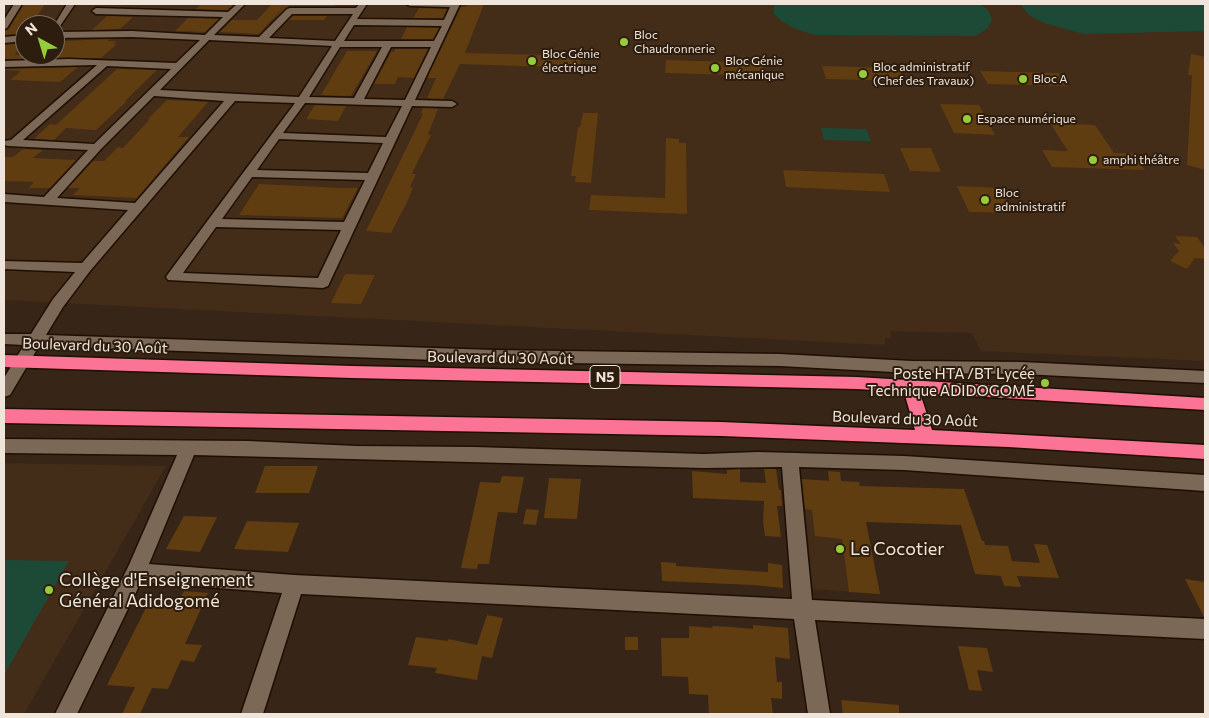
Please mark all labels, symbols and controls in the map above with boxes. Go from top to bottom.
north arrow [15,15,65,65]
text: N [21,19,40,39]
place label: Bloc Chaudronnerie [634,28,715,56]
marker: Bloc Chaudronnerie [618,36,630,48]
place label: Bloc Génie électrique [542,47,600,75]
place label: Bloc Génie mécanique [725,54,784,82]
marker: Bloc Génie électrique [526,55,538,67]
place label: Bloc administratif (Chef des Travaux) [873,60,974,88]
marker: Bloc Génie mécanique [709,62,721,74]
marker: Bloc administratif (Chef des Travaux) [857,68,869,80]
place label: Bloc A [1033,72,1067,86]
marker: Bloc A [1017,73,1029,85]
place label: Espace numérique [977,112,1076,126]
marker: Espace numérique [961,113,973,125]
place label: amphi théâtre [1103,153,1179,167]
marker: amphi théâtre [1087,154,1099,166]
place label: Bloc administratif [995,186,1066,214]
marker: Bloc administratif [979,194,991,206]
street label: Boulevard du 30 Août [22,334,168,358]
street label: Boulevard du 30 Août [427,348,573,368]
place label: Poste HTA /BT Lycée Technique ADIDOGOMÉ [867,365,1035,400]
road number: N5 [590,366,620,388]
marker: Poste HTA /BT Lycée Technique ADIDOGOMÉ [1039,377,1051,389]
street label: Boulevard du 30 Août [832,407,978,431]
place label: Le Cocotier [850,538,945,560]
marker: Le Cocotier [834,543,846,555]
place label: Collège d'Enseignement Général Adidogomé [59,569,253,612]
marker: Collège d'Enseignement Général Adidogomé [43,584,55,596]

